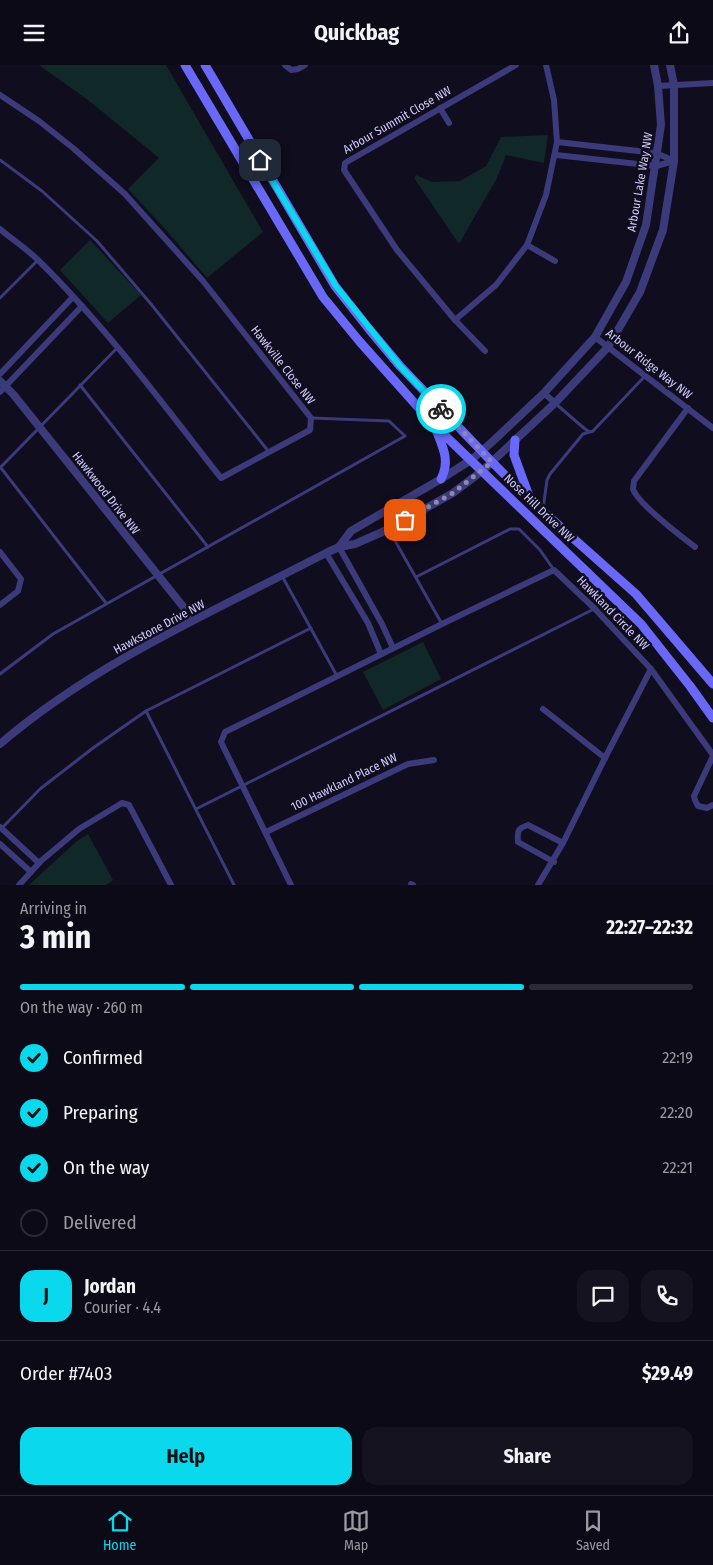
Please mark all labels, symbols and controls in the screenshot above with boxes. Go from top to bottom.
icon: menu [20,19,48,47]
text: Quickbag [314,19,399,46]
icon: share [665,19,693,47]
street label: Arbour Summit Close NW [340,83,454,157]
street label: Arbour Lake Way NW [624,131,656,233]
pin [239,139,281,181]
icon: home [246,146,274,174]
street label: Hawkville Close NW [248,323,318,407]
street label: Arbour Ridge Way NW [603,326,695,402]
courier [416,384,466,434]
icon: bike [427,395,455,423]
street label: Hawkwood Drive NW [69,449,143,537]
street label: Nose Hill Drive NW [501,471,577,545]
pin [384,499,426,541]
icon: bag [391,506,419,534]
street label: Hawkland Circle NW [574,573,652,653]
street label: Hawkstone Drive NW [111,597,207,657]
street label: 100 Hawkland Place NW [289,750,399,814]
text: Arriving in [20,899,87,918]
text: 22:27–22:32 [606,916,693,939]
text: 3 min [20,918,91,956]
text: On the way · 260 m [20,998,143,1017]
icon: check [20,1044,48,1072]
text: Confirmed [63,1046,143,1069]
text: 22:19 [662,1048,693,1067]
icon: check [20,1099,48,1127]
text: Preparing [63,1101,138,1124]
text: 22:20 [660,1103,693,1122]
icon: check [20,1154,48,1182]
text: On the way [63,1156,149,1179]
text: 22:21 [663,1158,693,1177]
text: Delivered [63,1211,137,1234]
button: chat [577,1270,629,1322]
button: phone [641,1270,693,1322]
text: Jordan [84,1275,136,1298]
text: J [43,1284,49,1307]
text: Courier · 4.4 [84,1298,161,1317]
text: Order #7403 [20,1362,112,1385]
text: $29.49 [642,1362,693,1385]
button: Help [20,1427,352,1485]
button: Share [362,1427,693,1485]
tab: Home [103,1507,136,1554]
tab: Map [342,1507,370,1554]
tab: Saved [576,1507,610,1554]

